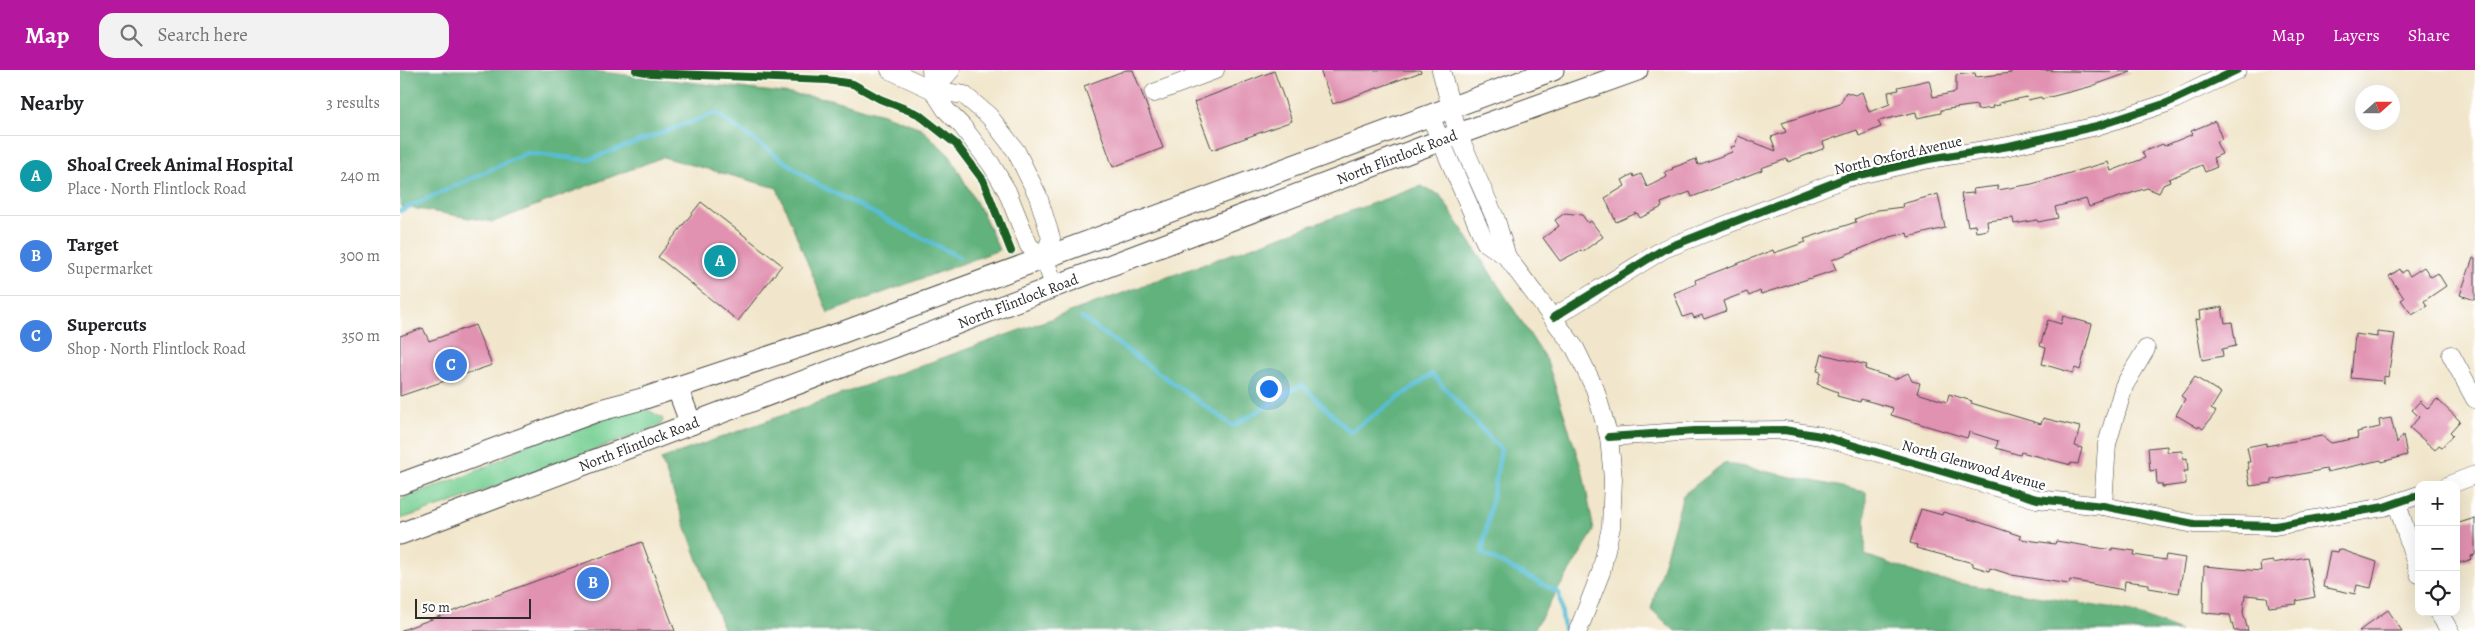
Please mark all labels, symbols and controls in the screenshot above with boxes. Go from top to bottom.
search box [99,13,449,58]
text: Map [25,19,69,51]
icon: search [117,21,145,49]
text: Search here [157,22,248,48]
text: Map [2272,23,2305,47]
text: Layers [2333,23,2380,47]
text: Share [2408,23,2450,47]
north arrow [2355,85,2400,130]
text: Nearby [20,89,83,117]
text: 3 results [326,92,380,114]
street label: North Flintlock Road [1334,124,1461,189]
street label: North Oxford Avenue [1832,131,1964,179]
text: Shoal Creek Animal Hospital [67,152,293,178]
text: A [31,165,41,187]
text: 240 m [340,165,380,187]
text: Place · North Flintlock Road [67,178,246,200]
text: Target [67,232,119,258]
pin: A [704,242,736,280]
text: B [31,245,41,267]
text: 300 m [340,245,380,267]
text: Supermarket [67,258,153,280]
street label: North Flintlock Road [955,268,1082,333]
text: Supercuts [67,312,147,338]
text: C [31,325,41,347]
text: 350 m [341,325,380,347]
text: Shop · North Flintlock Road [67,338,246,360]
pin: C [435,346,467,384]
your location [1256,376,1282,402]
street label: North Flintlock Road [576,411,703,476]
street label: North Glenwood Avenue [1900,435,2049,495]
map controls [2415,481,2460,616]
button: + [2415,481,2460,526]
button: − [2415,526,2460,571]
pin: B [577,564,609,602]
button: locate [2415,571,2460,616]
scale bar [415,596,531,619]
text: 50 m [422,598,450,617]

